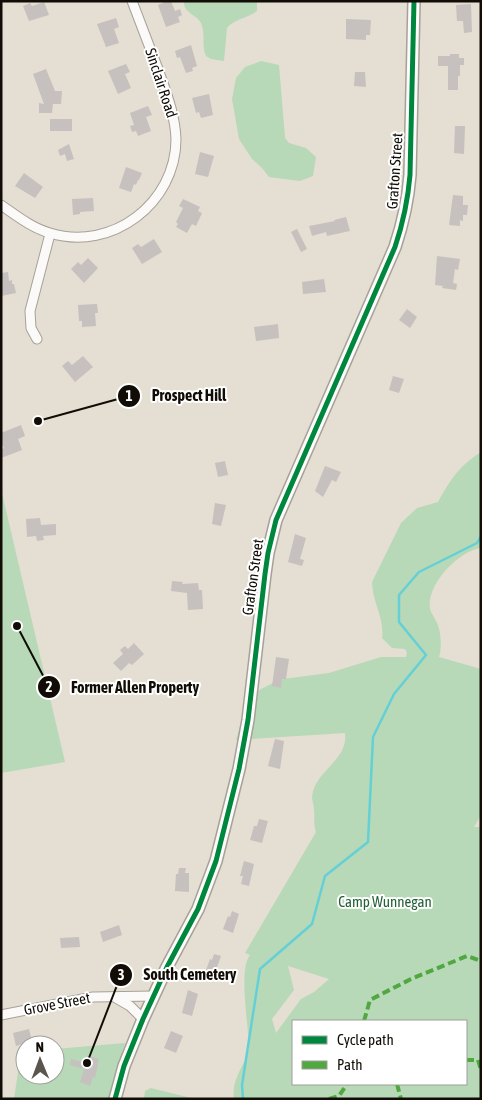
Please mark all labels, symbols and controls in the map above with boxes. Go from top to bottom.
street label: Sinclair Road [142,46,181,120]
street label: Grafton Street [383,132,406,210]
callout: Prospect Hill [117,380,237,411]
text: Prospect Hill [152,386,227,404]
text: 1 [125,387,133,404]
street label: Grafton Street [239,538,266,616]
callout: Former Allen Property [36,672,209,703]
text: 2 [45,678,53,695]
text: Former Allen Property [71,678,199,696]
park label: Camp Wunnegan [338,893,432,910]
callout: South Cemetery [109,959,246,990]
text: South Cemetery [144,965,237,983]
text: 3 [117,966,125,983]
street label: Grove Street [22,989,91,1018]
legend [292,1020,467,1085]
text: Cycle path [337,1031,394,1048]
north arrow [15,1035,65,1085]
text: N [36,1039,44,1055]
text: Path [337,1056,363,1073]

